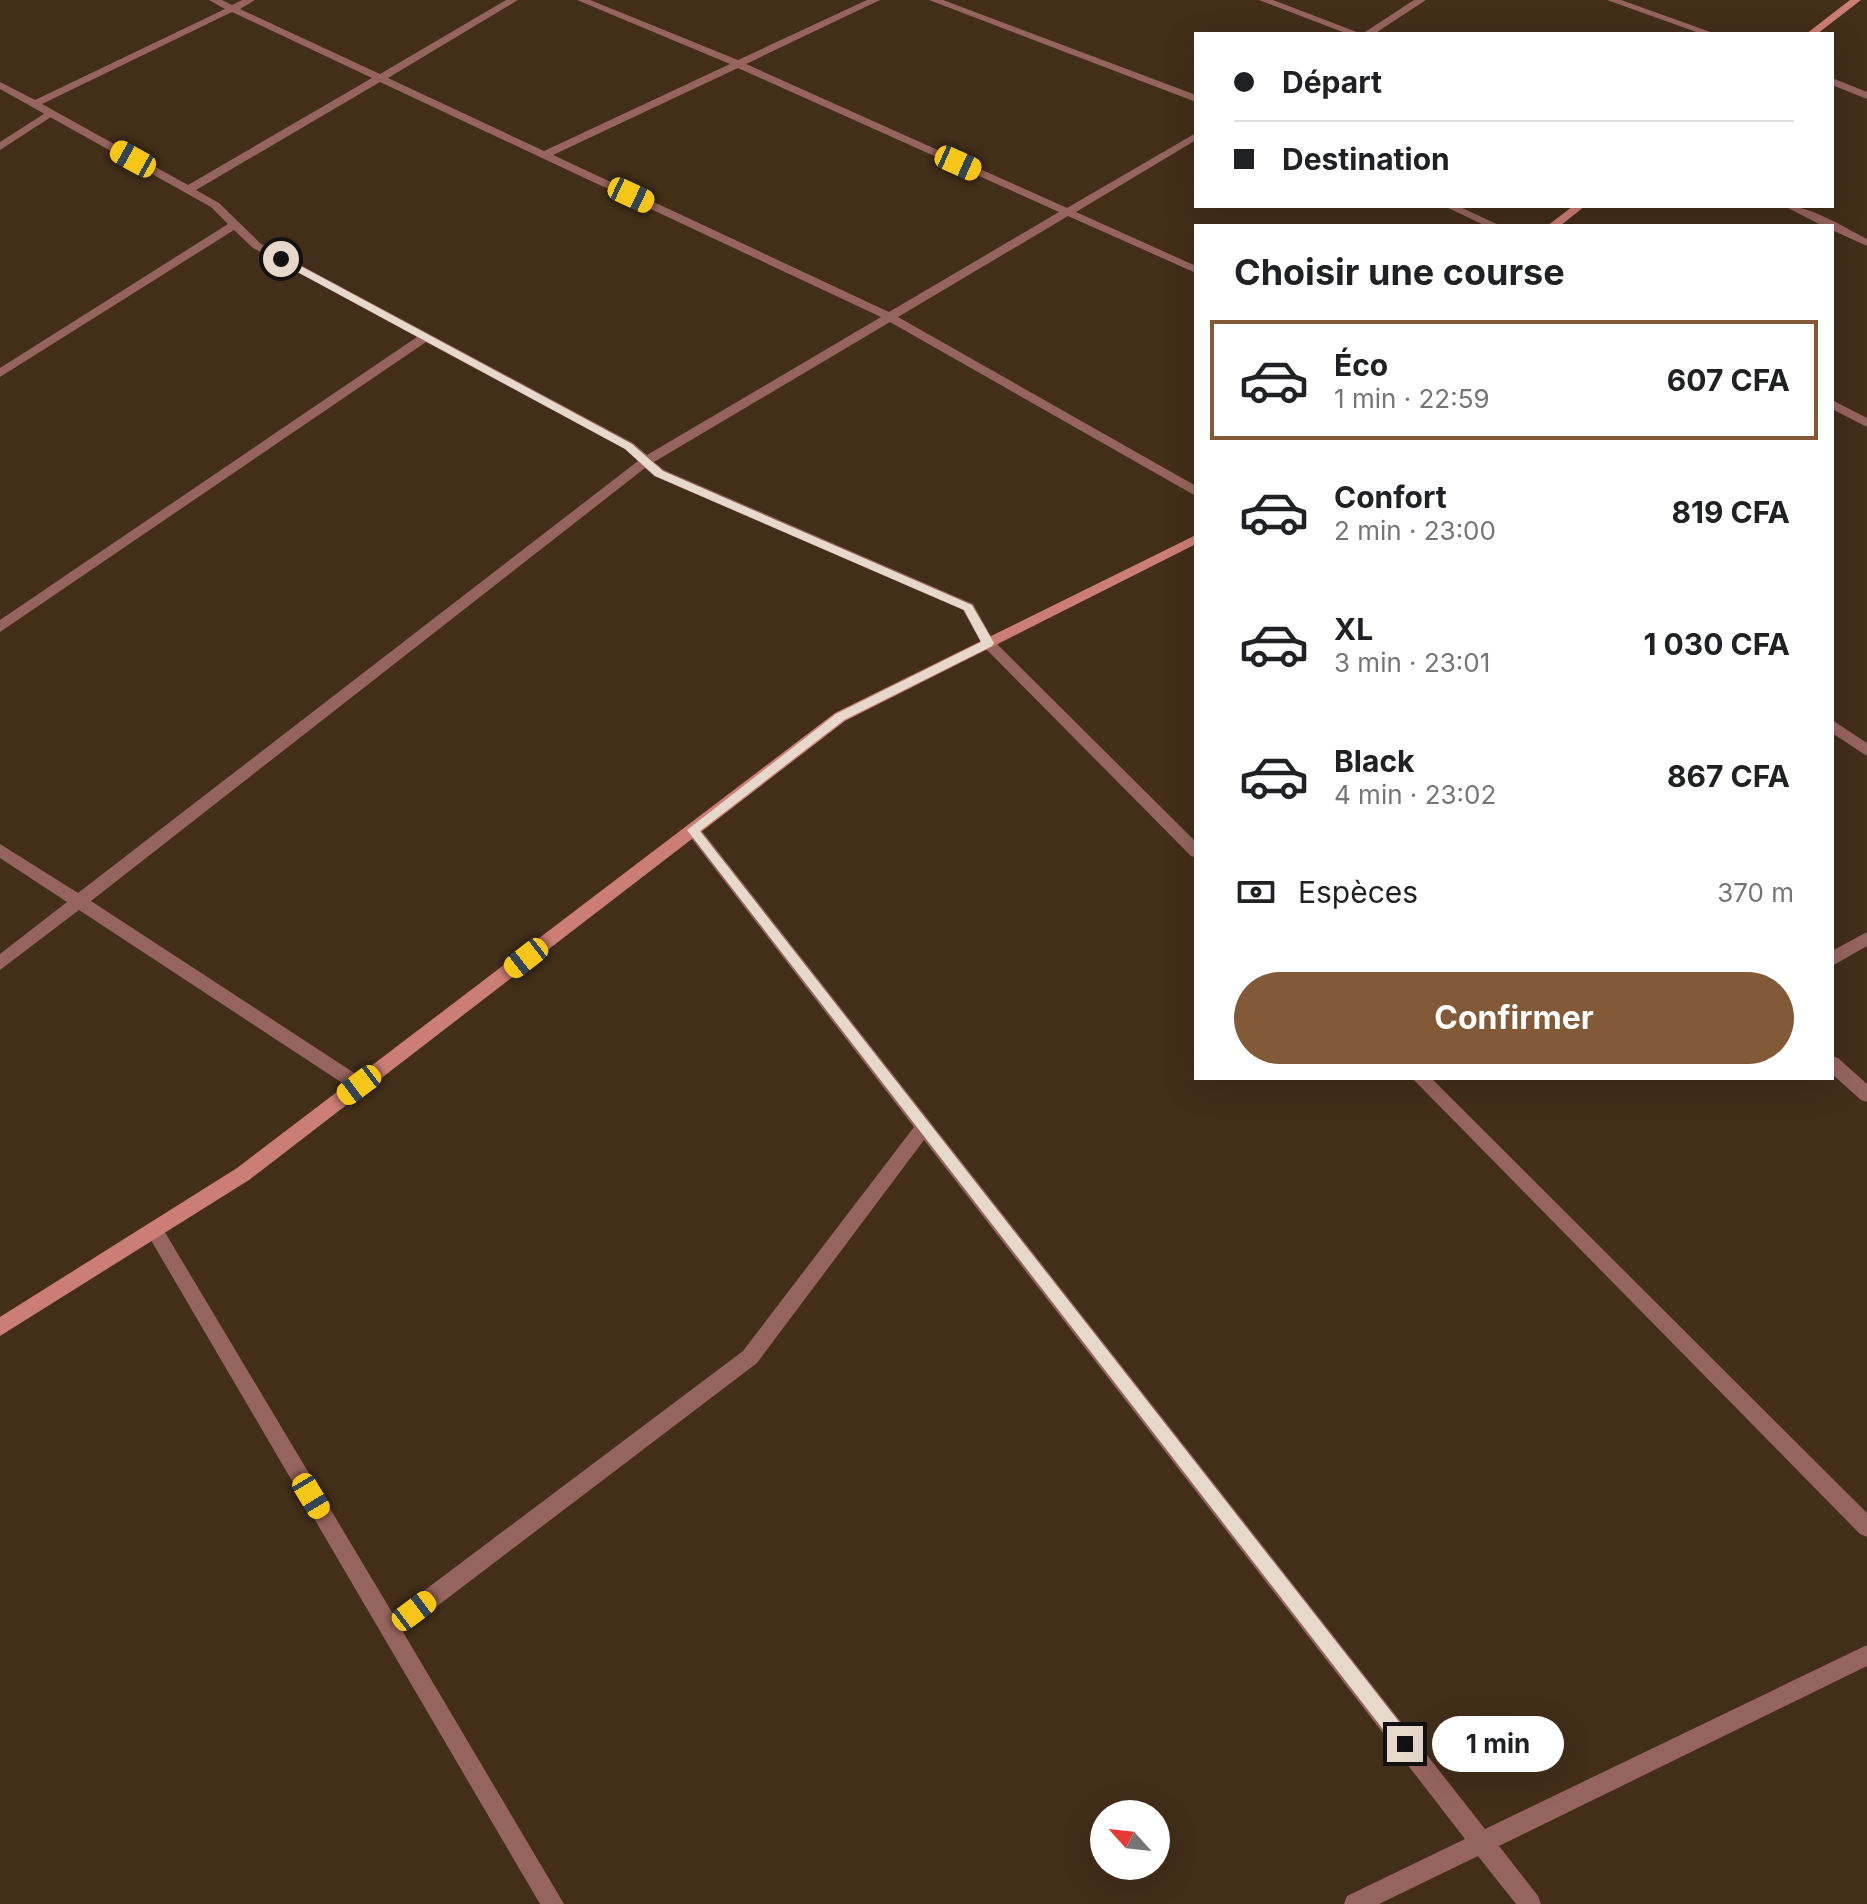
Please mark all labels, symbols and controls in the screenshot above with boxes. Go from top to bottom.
text: Départ [1282,64,1382,100]
car [106,137,160,181]
text: Destination [1282,141,1450,177]
car [931,142,985,184]
car [604,174,658,216]
route start [263,241,299,277]
text: Choisir une course [1234,250,1565,294]
icon: car [1238,344,1310,416]
text: Éco [1334,347,1388,383]
text: 607 CFA [1667,362,1790,398]
text: 1 min · 22:59 [1334,383,1490,414]
icon: car [1238,476,1310,548]
text: Confort [1334,479,1447,515]
text: 819 CFA [1671,494,1790,530]
text: 2 min · 23:00 [1334,515,1496,546]
icon: car [1238,608,1310,680]
text: XL [1334,611,1373,647]
text: 1 030 CFA [1644,626,1790,662]
text: 3 min · 23:01 [1334,647,1490,678]
icon: car [1238,740,1310,812]
text: Black [1334,743,1414,779]
text: 867 CFA [1667,758,1790,794]
text: 4 min · 23:02 [1334,779,1496,810]
icon: cash [1234,870,1278,914]
text: Espèces [1298,874,1418,910]
text: 370 m [1717,877,1794,908]
car [500,934,552,982]
button: Confirmer [1234,972,1794,1064]
car [333,1061,385,1109]
car [288,1469,334,1523]
car [388,1587,440,1635]
callout: 1 min [1433,1716,1565,1772]
route end [1387,1726,1423,1762]
text: 1 min [1466,1728,1530,1759]
north arrow [1090,1800,1170,1880]
map controls [1090,1800,1170,1880]

